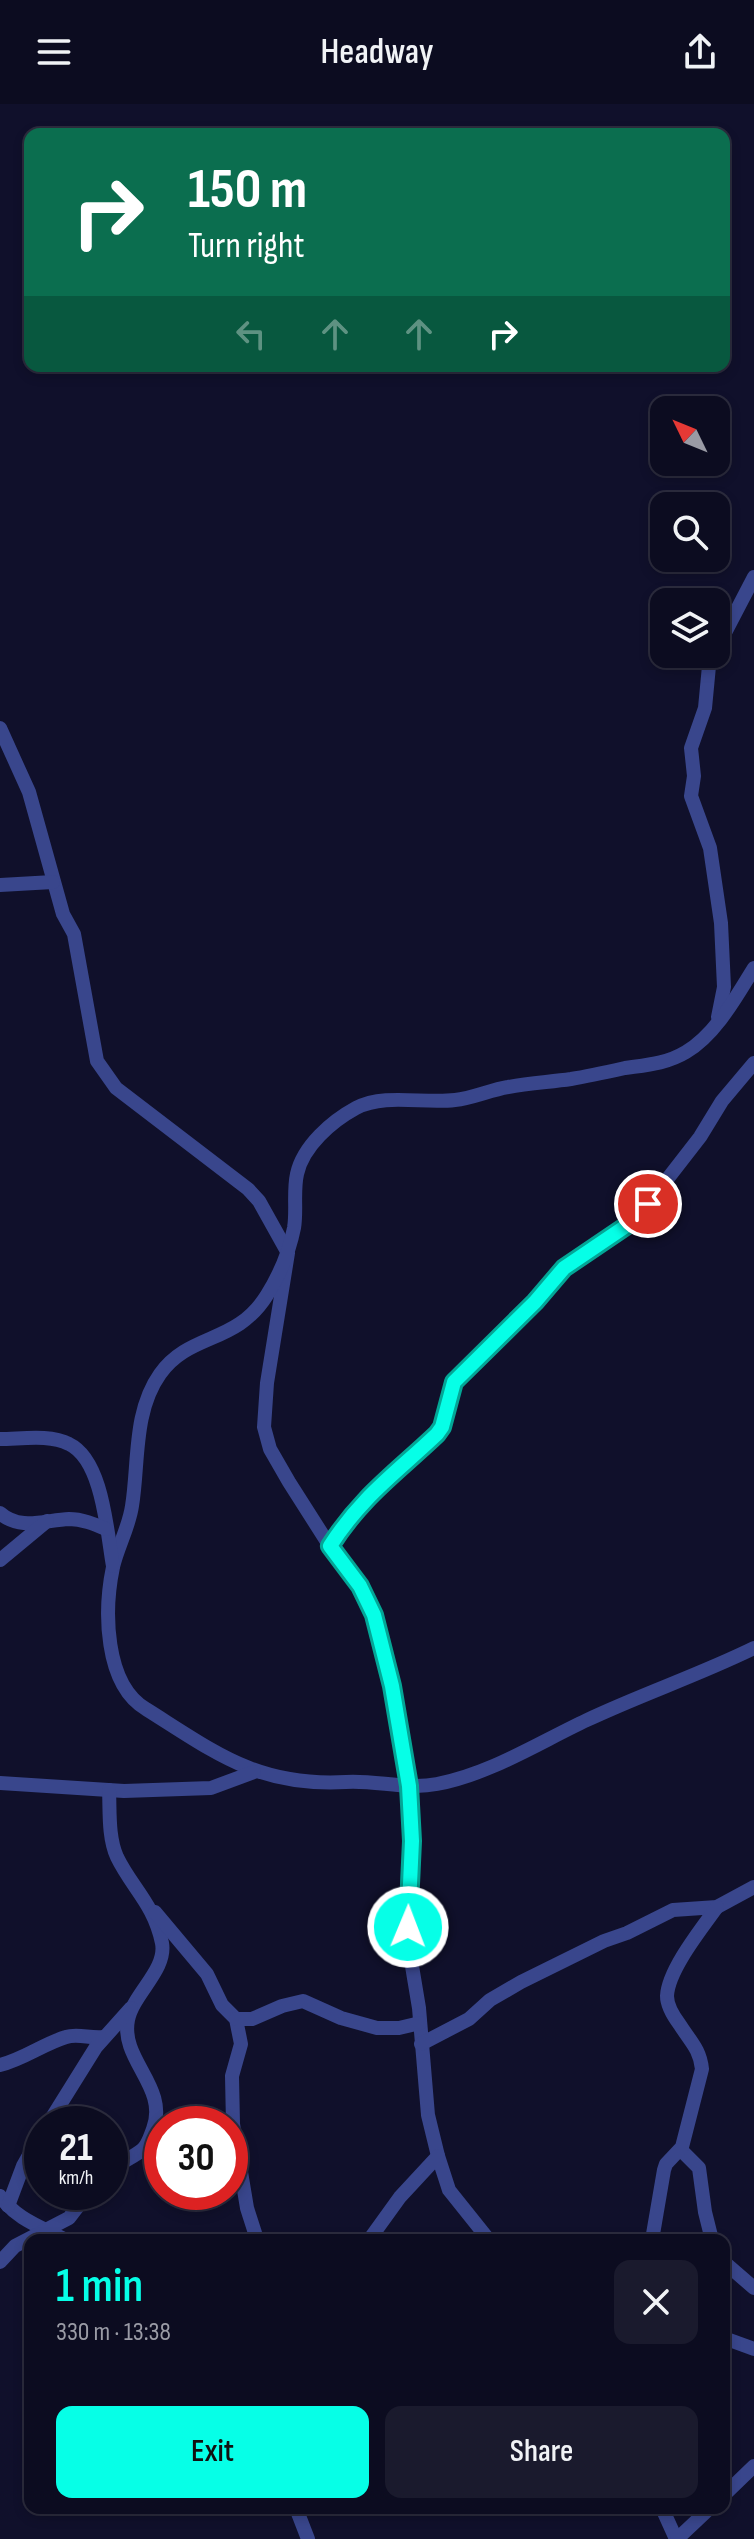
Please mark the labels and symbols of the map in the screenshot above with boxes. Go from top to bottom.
north arrow [650,396,730,476]
pin [614,1170,682,1238]
position arrow [366,1885,450,1969]
speed limit sign: 30 [144,2106,248,2210]

